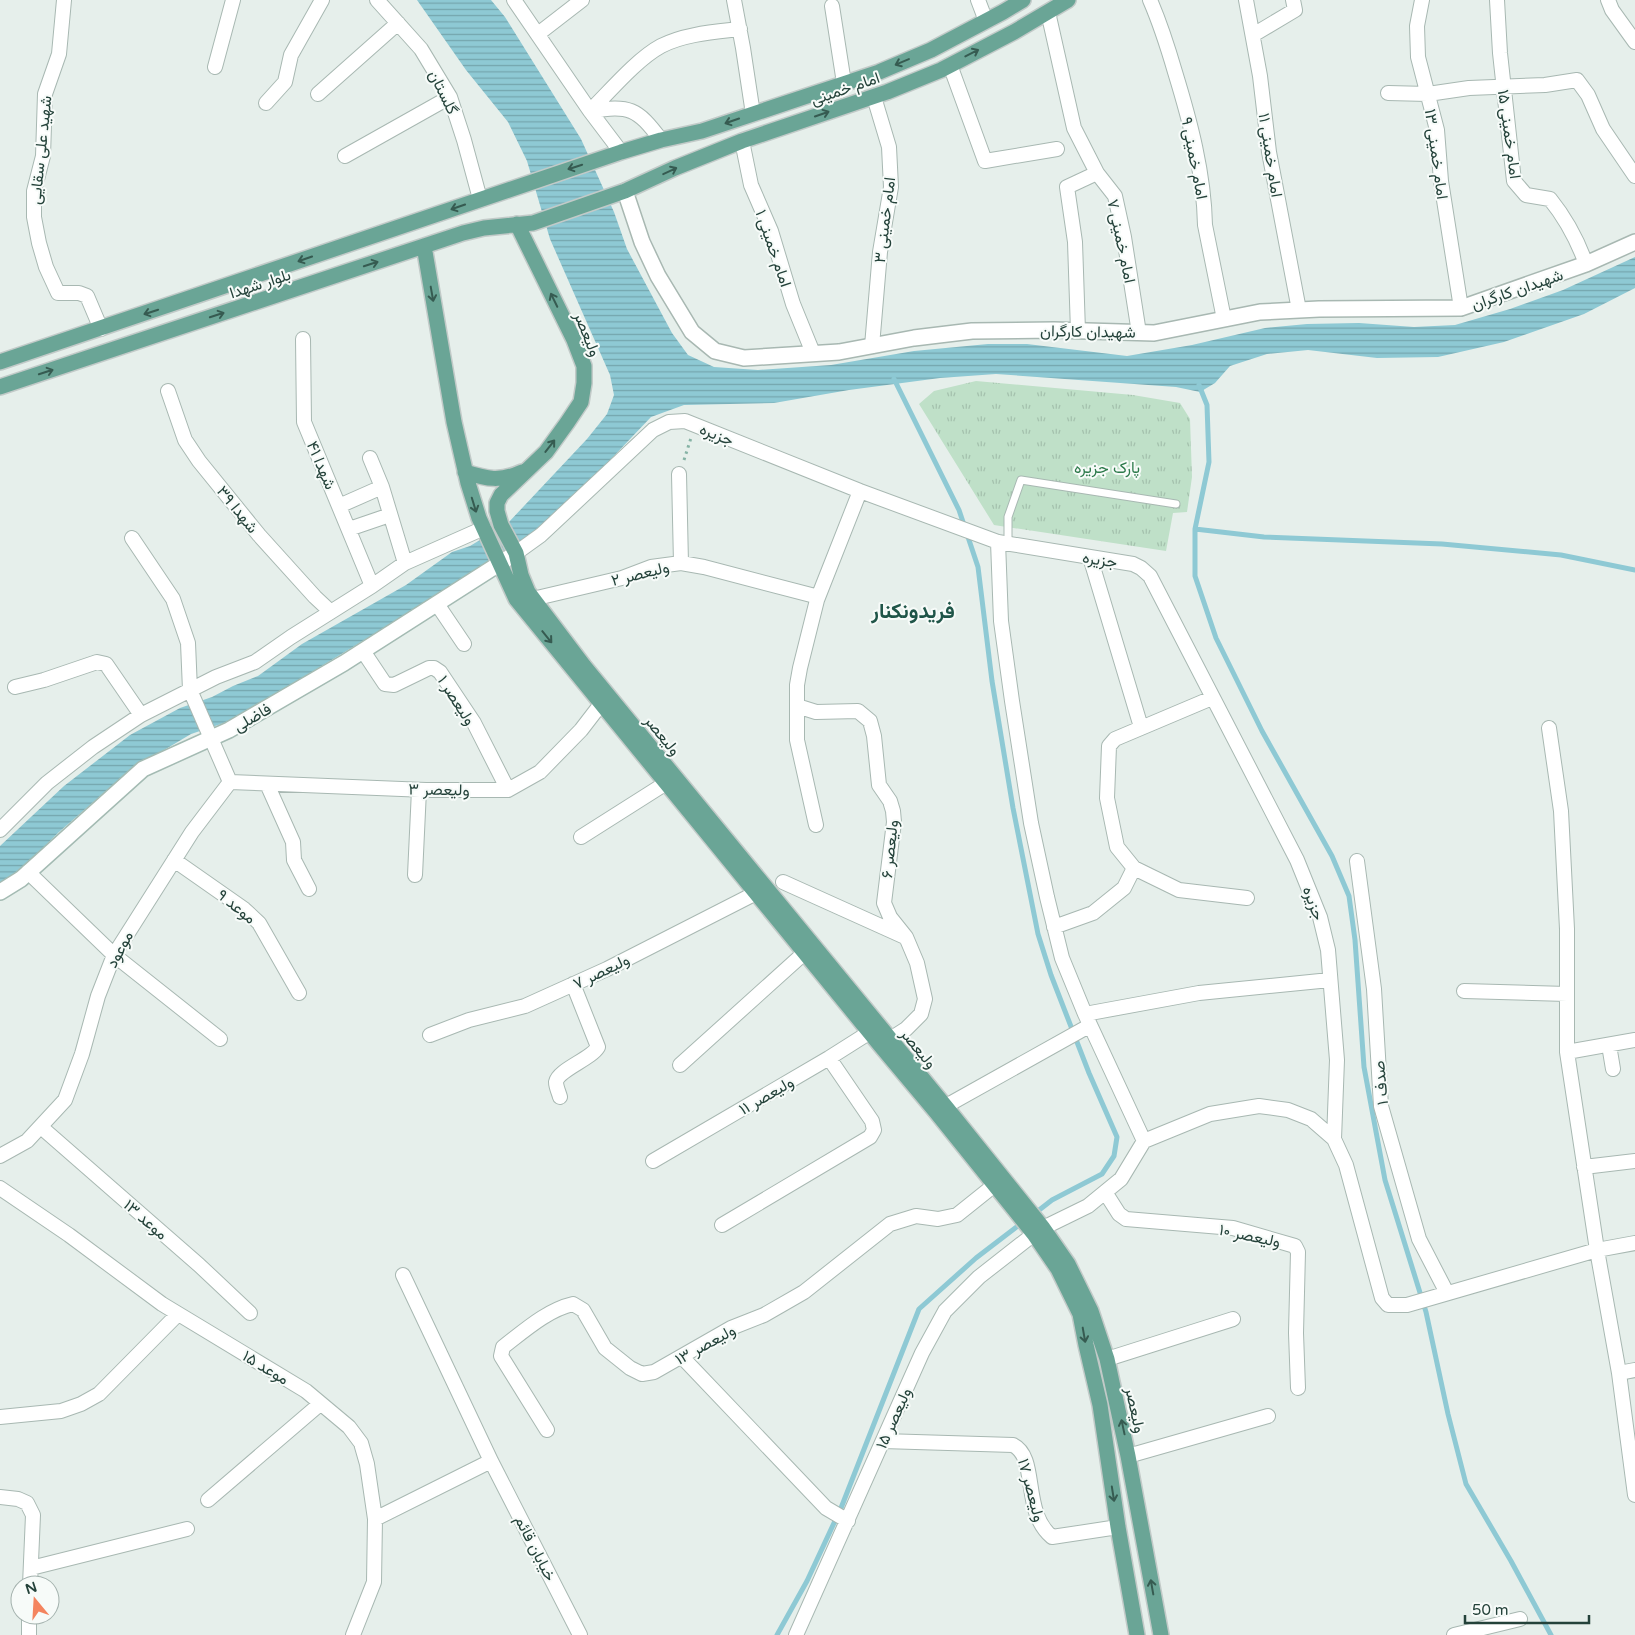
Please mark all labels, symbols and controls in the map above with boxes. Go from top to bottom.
one-way arrow [964,48,979,57]
one-way arrow [895,58,910,67]
street label: گلستان [424,67,462,118]
street label: امام خمینی [808,68,882,110]
street label: امام خمینی ۱۵ [1493,88,1525,180]
street label: شهید علی سقایی [25,95,57,206]
street label: امام خمینی ۱۳ [1420,108,1452,201]
one-way arrow [814,109,829,118]
street label: امام خمینی ۱۱ [1253,112,1287,199]
street label: امام خمینی ۹ [1176,115,1212,201]
one-way arrow [725,117,740,126]
one-way arrow [567,163,583,172]
one-way arrow [662,165,677,175]
street label: امام خمینی ۳ [870,176,900,264]
street label: امام خمینی ۷ [1102,197,1140,285]
one-way arrow [451,202,467,212]
street label: امام خمینی ۱ [751,207,796,290]
one-way arrow [297,255,313,265]
one-way arrow [363,259,378,268]
street label: بلوار شهدا [227,265,293,303]
street label: شهیدان کارگران [1469,265,1566,315]
one-way arrow [428,286,438,302]
one-way arrow [549,293,558,308]
one-way arrow [144,308,159,317]
street label: ولیعصر [569,308,605,360]
one-way arrow [209,310,224,319]
street label: شهیدان کارگران [1040,321,1136,343]
one-way arrow [38,367,54,376]
street label: جزیره [697,419,737,451]
street label: شهدا ۴۱ [302,438,340,493]
one-way arrow [545,439,555,453]
park label: پارک جزیره [1074,458,1140,479]
street label: شهدا ۳۹ [212,482,262,537]
one-way arrow [470,496,480,512]
street label: جزیره [1081,547,1119,573]
street label: ولیعصر ۲ [609,557,671,591]
district label: فریدونکنار [870,599,955,624]
one-way arrow [541,630,552,643]
street label: ولیعصر ۱ [433,672,480,729]
street label: فاضلی [230,699,275,737]
street label: ولیعصر [639,710,685,760]
street label: ولیعصر ۳ [408,779,470,801]
street label: ولیعصر ۶ [877,819,903,879]
street label: جزیره [1298,884,1329,923]
street label: موعد ۹ [213,885,260,929]
street label: موعود [102,928,138,971]
street label: ولیعصر ۷ [570,950,633,994]
street label: ولیعصر [895,1024,941,1073]
street label: صدف ۱ [1369,1060,1393,1106]
street label: ولیعصر ۱۱ [736,1072,797,1120]
street label: موعد ۱۳ [119,1195,171,1244]
street label: ولیعصر ۱۰ [1217,1220,1282,1252]
street label: ولیعصر ۱۳ [672,1320,739,1370]
one-way arrow [1079,1327,1089,1343]
street label: موعد ۱۵ [239,1346,292,1389]
street label: ولیعصر [1120,1384,1150,1435]
street label: ولیعصر ۱۵ [872,1385,916,1452]
one-way arrow [1117,1420,1127,1436]
street label: ولیعصر ۱۷ [1013,1456,1049,1524]
one-way arrow [1109,1486,1119,1502]
street label: خیابان قائم [510,1512,560,1585]
north arrow [10,1575,60,1625]
text: N [23,1578,39,1598]
one-way arrow [1147,1579,1156,1595]
scale bar [1465,1592,1589,1624]
text: 50 m [1472,1601,1509,1619]

